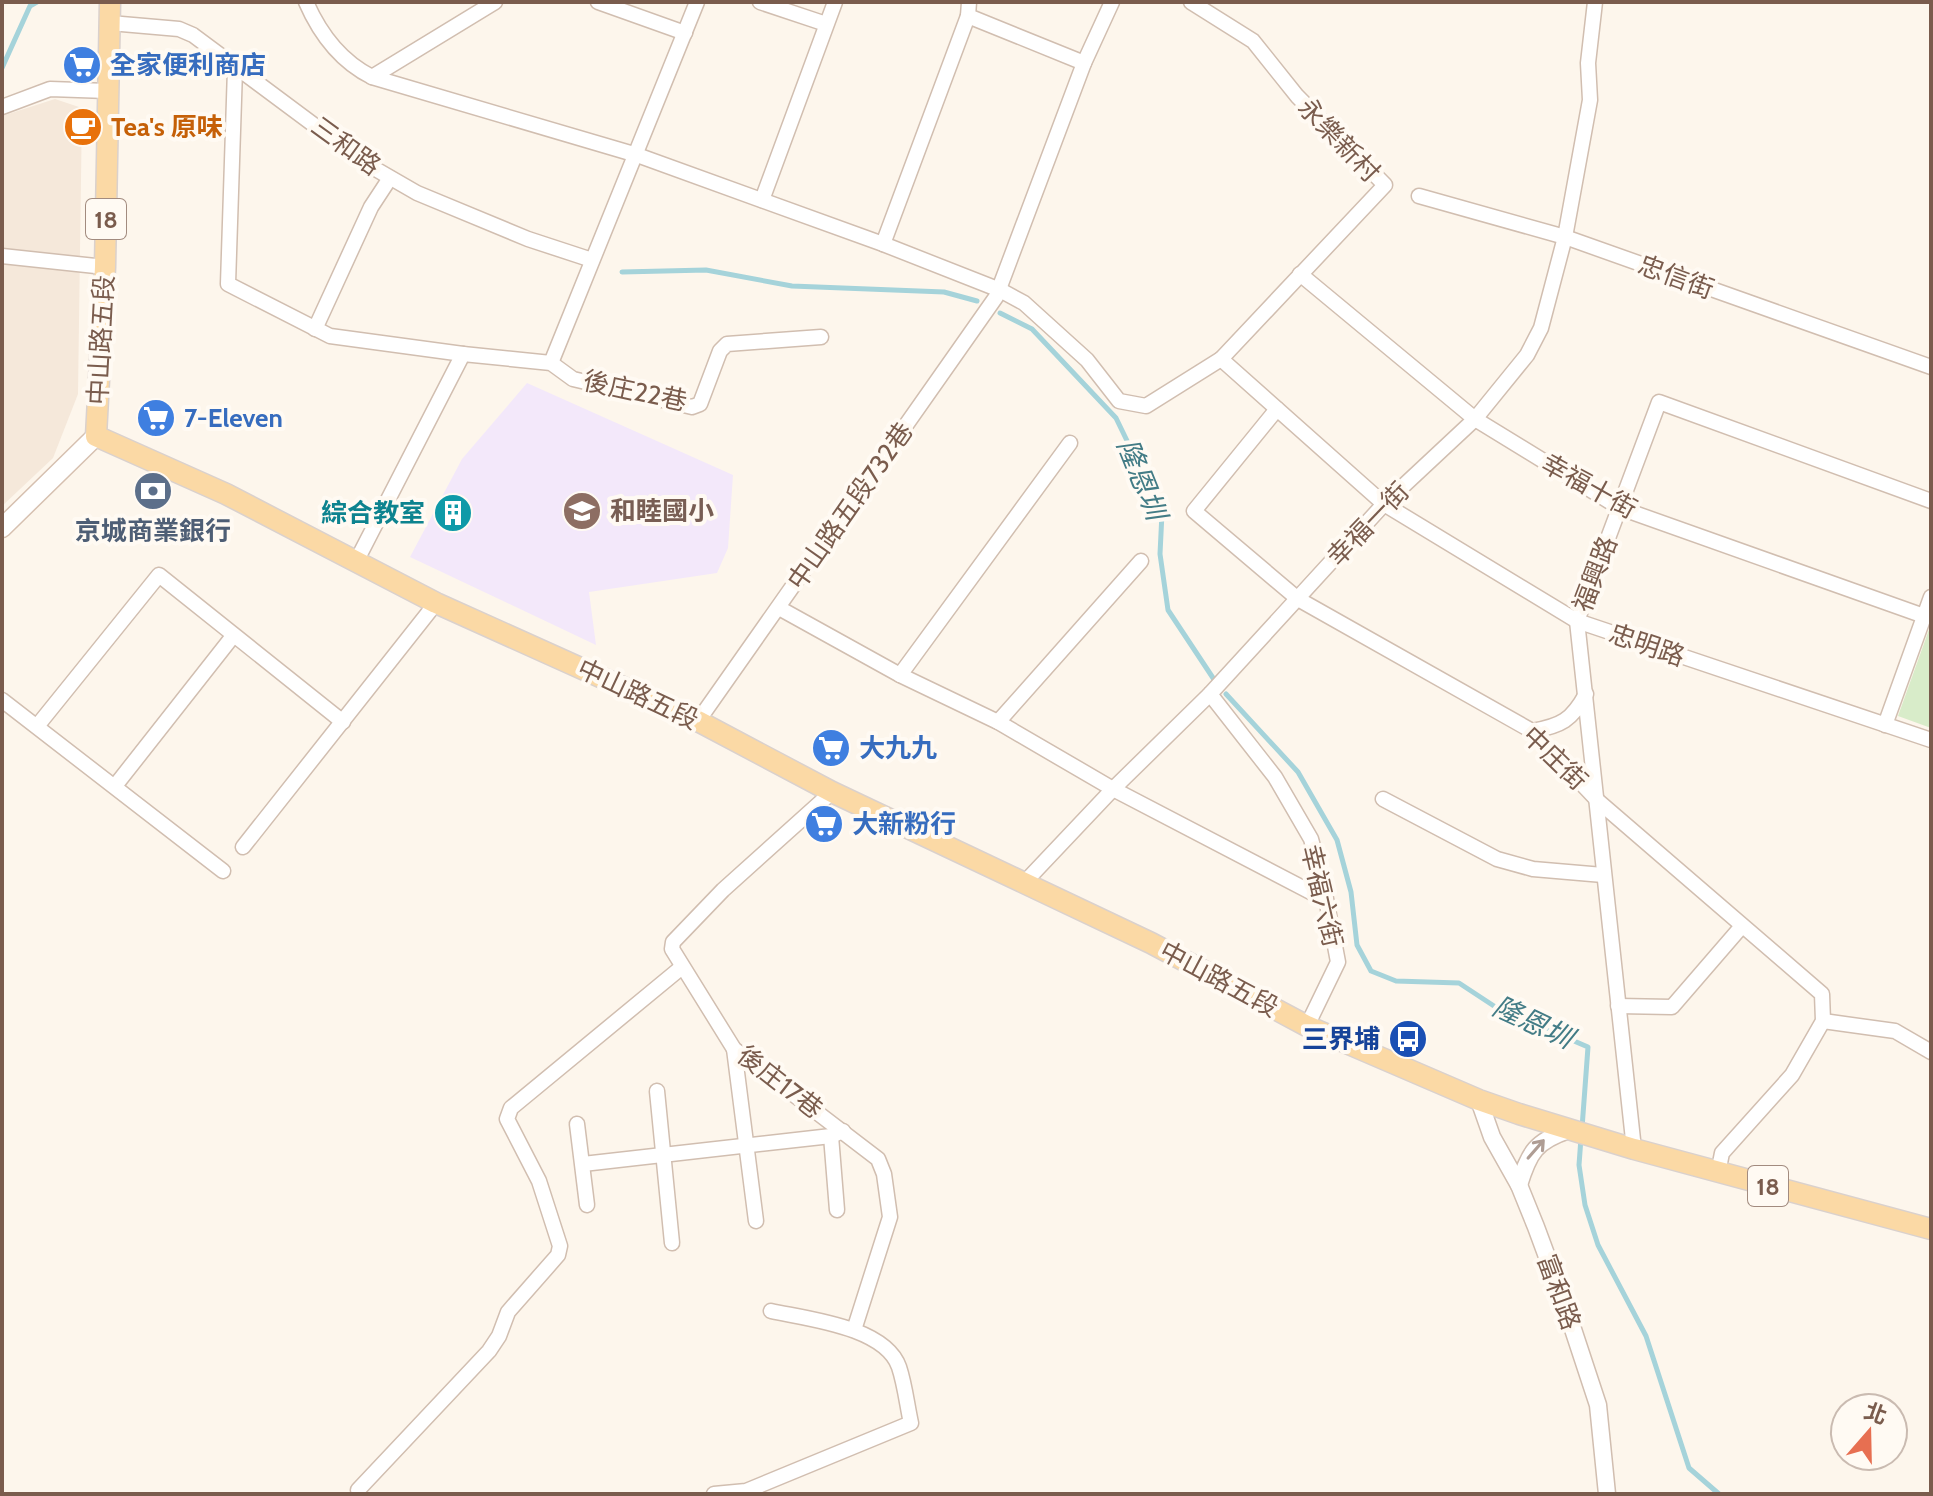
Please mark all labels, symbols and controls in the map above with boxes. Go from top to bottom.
supermarket icon: 全家便利商店 [61,44,103,86]
place label: 全家便利商店 [110,49,266,81]
street label: 永樂新村 [1291,91,1387,189]
cafe icon: Tea's 原味 [62,106,104,148]
street label: 三和路 [305,110,387,182]
place label: Tea's 原味 [111,111,223,143]
road number: 18 [86,199,126,239]
street label: 忠信街 [1634,249,1718,305]
street label: 中山路五段 [82,274,120,406]
street label: 後庄22巷 [580,364,690,418]
supermarket icon: 7-Eleven [135,397,177,439]
place label: 7-Eleven [184,402,283,434]
street label: 中山路五段732巷 [780,416,920,596]
water label: 隆恩圳 [1111,434,1175,528]
street label: 幸福十街 [1536,447,1642,525]
bank icon: 京城商業銀行 [132,470,174,512]
street label: 幸福一街 [1320,475,1416,573]
school or university icon: 和睦國小 [561,490,603,532]
building icon: 綜合教室 [432,492,474,534]
place label: 和睦國小 [610,495,714,527]
place label: 綜合教室 [321,497,425,529]
place label: 京城商業銀行 [75,515,231,547]
street label: 福興路 [1566,532,1624,616]
street label: 忠明路 [1605,617,1689,673]
street label: 中山路五段 [572,652,704,736]
street label: 中庄街 [1516,719,1594,797]
supermarket icon: 大九九 [810,727,852,769]
place label: 大九九 [859,732,937,764]
supermarket icon: 大新粉行 [803,803,845,845]
place label: 大新粉行 [852,808,956,840]
street label: 幸福六街 [1295,842,1349,950]
street label: 中山路五段 [1154,934,1284,1024]
water label: 隆恩圳 [1488,989,1582,1057]
bus stop icon: 三界埔 [1387,1018,1429,1060]
place label: 三界埔 [1302,1023,1380,1055]
street label: 後庄17巷 [731,1039,829,1125]
one-way arrow [1527,1140,1545,1160]
road number: 18 [1748,1166,1788,1206]
street label: 富和路 [1531,1250,1587,1334]
north arrow [1829,1392,1909,1472]
text: 北 [1861,1397,1891,1430]

